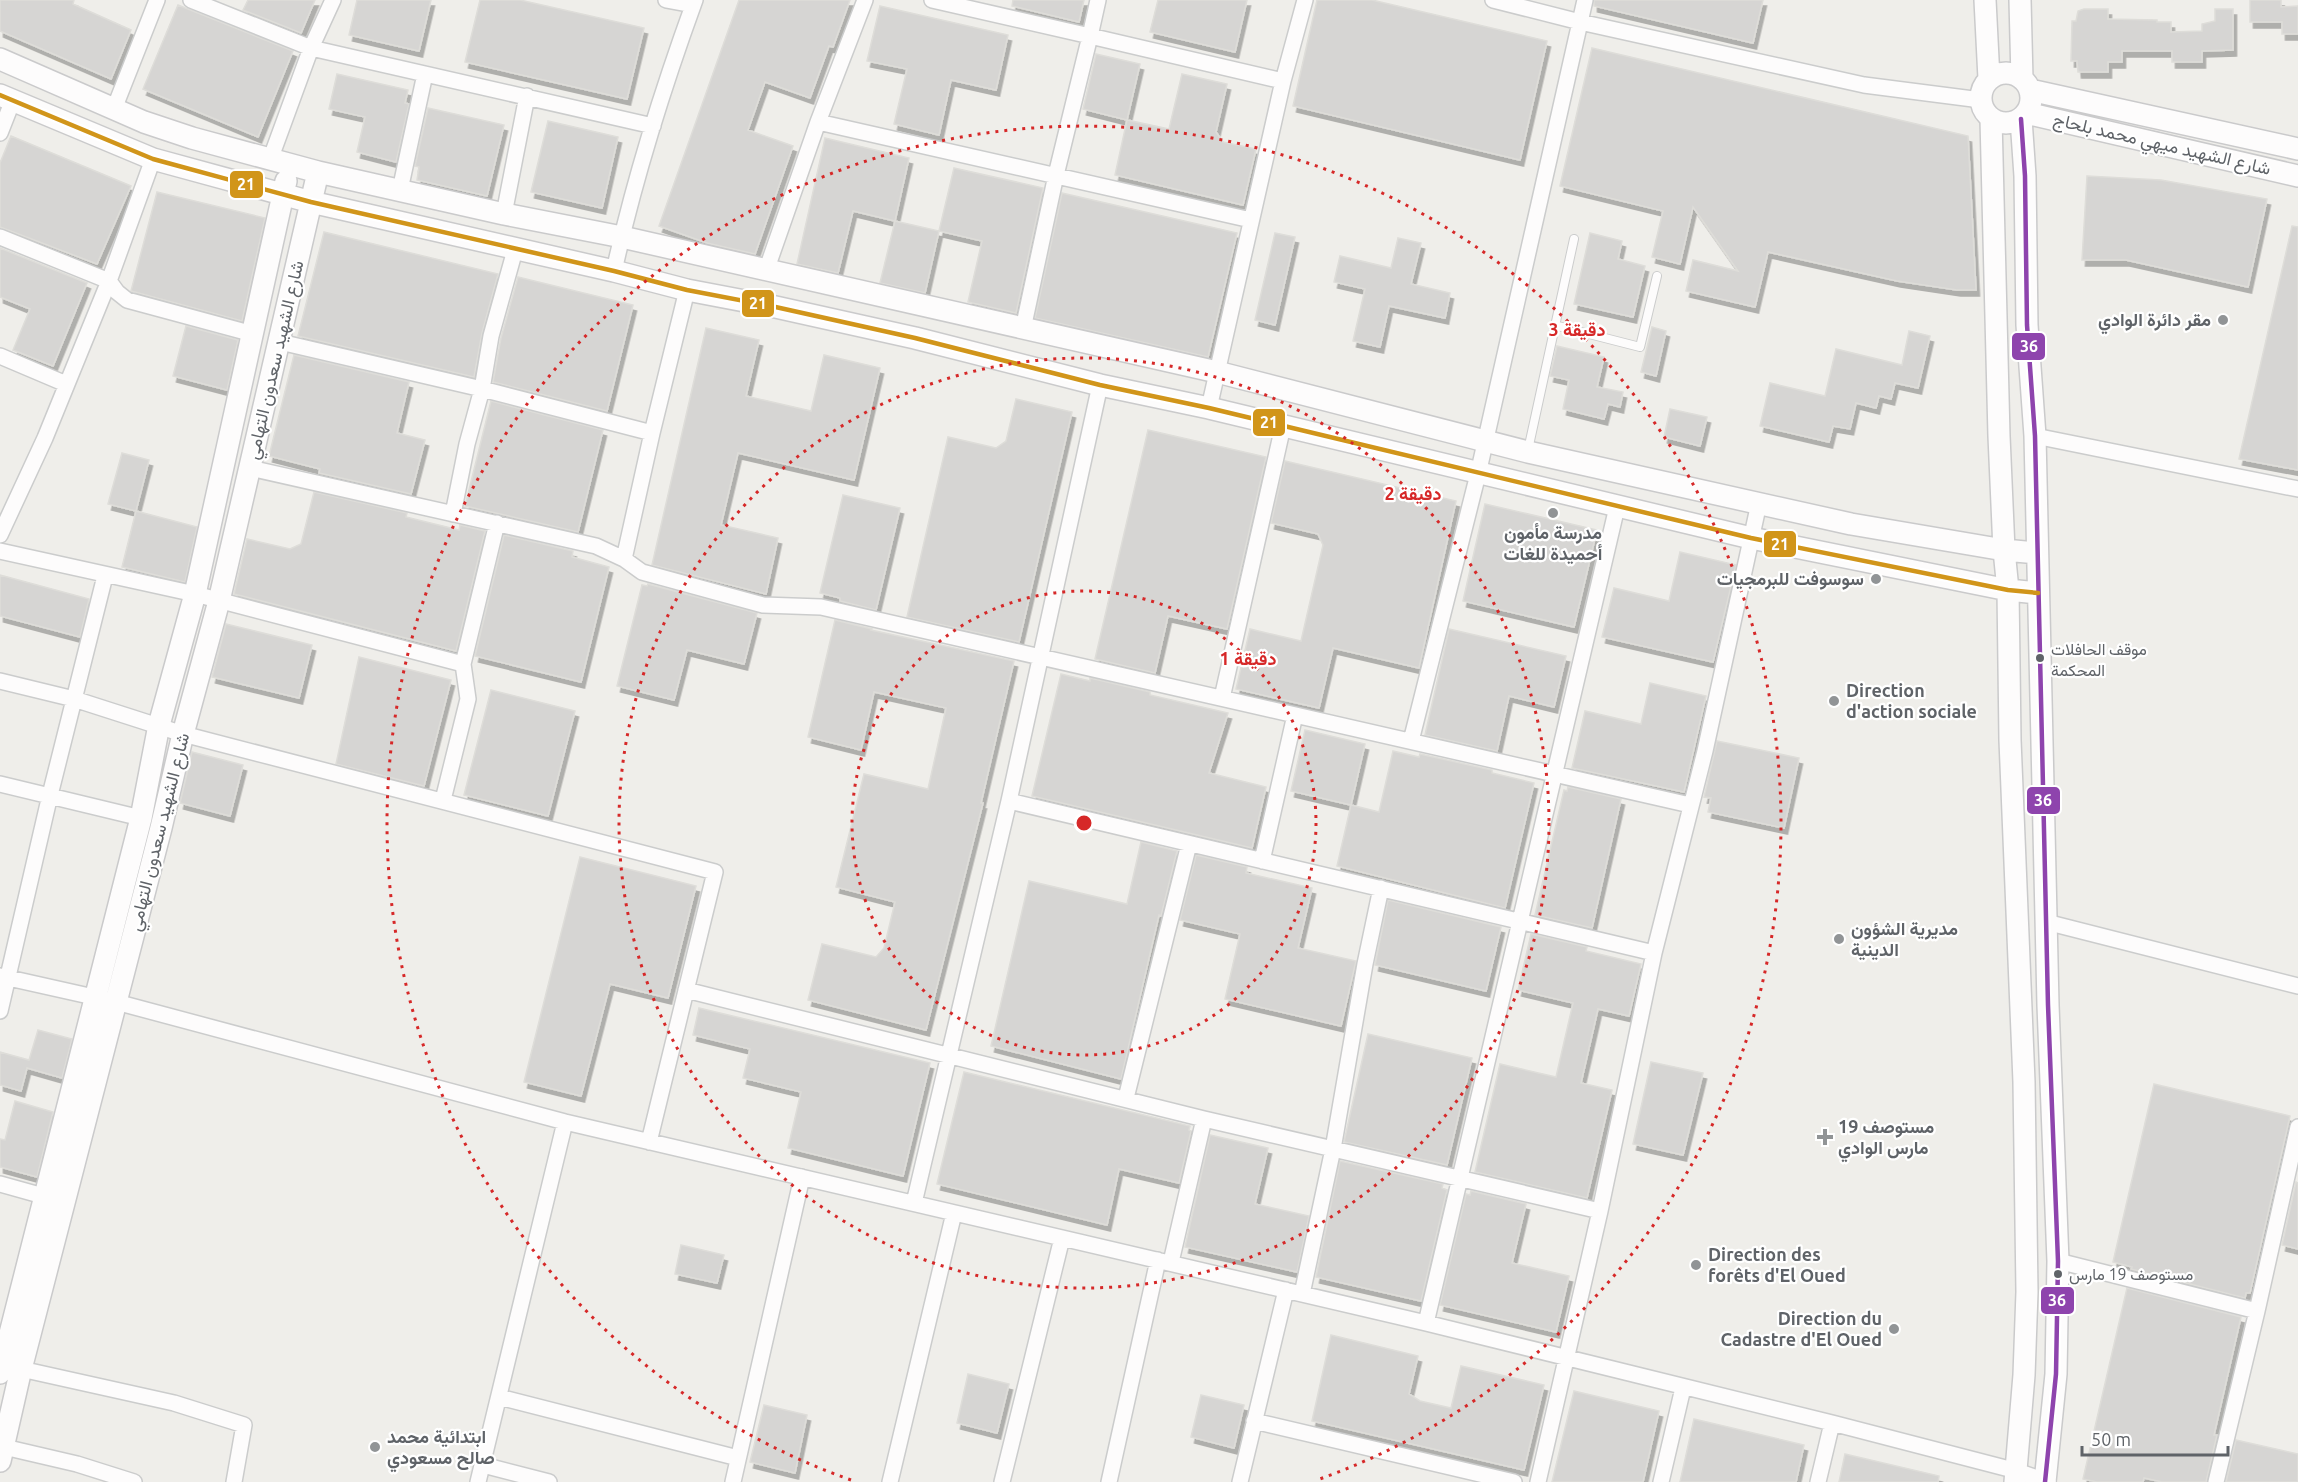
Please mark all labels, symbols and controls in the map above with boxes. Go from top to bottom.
street label: شارع الشهيد ميهي محمد بلحاج [2050,108,2273,184]
line badge: 21 [229,170,264,199]
text: 21 [237,175,255,193]
street label: شارع الشهيد سعدون التهامي [241,258,313,463]
line badge: 21 [741,289,775,318]
text: 21 [749,294,767,312]
place label: مقر دائرة الوادي [2098,309,2211,335]
marker: مقر دائرة الوادي [2216,313,2230,327]
text: 3 دقيقة [1549,319,1605,341]
line badge: 36 [2011,332,2046,361]
text: 36 [2020,337,2038,355]
line badge: 21 [1252,408,1286,437]
text: 21 [1260,413,1278,431]
text: 2 دقيقة [1385,483,1441,505]
marker: مدرسة مأمون أحميدة للغات [1546,506,1560,520]
place label: مدرسة مأمون أحميدة للغات [1503,522,1603,565]
line badge: 21 [1763,530,1797,558]
text: 21 [1771,535,1789,553]
place label: سوسوفت للبرمجيات [1717,568,1864,590]
marker: سوسوفت للبرمجيات [1869,572,1883,586]
place label: موقف الحافلات المحكمة [2051,640,2147,679]
text: 1 دقيقة [1220,648,1276,670]
marker: موقف الحافلات المحكمة [2034,652,2046,664]
place label: Direction d'action sociale [1846,680,1977,721]
marker: Direction d'action sociale [1827,694,1841,708]
street label: شارع الشهيد سعدون التهامي [124,731,198,934]
line badge: 36 [2026,786,2061,815]
text: 36 [2034,791,2052,809]
centre of rings [1074,813,1094,833]
place label: مديرية الشؤون الدينية [1851,918,1958,961]
marker: مديرية الشؤون الدينية [1832,932,1846,946]
place label: مستوصف 19 مارس الوادي [1838,1116,1934,1163]
marker: مستوصف 19 مارس الوادي [1816,1128,1834,1146]
place label: Direction des forêts d'El Oued [1708,1244,1846,1285]
marker: Direction des forêts d'El Oued [1689,1258,1703,1272]
place label: مستوصف 19 مارس [2069,1265,2193,1285]
marker: مستوصف 19 مارس [2052,1268,2064,1280]
line badge: 36 [2040,1286,2075,1315]
text: 36 [2048,1291,2066,1309]
place label: Direction du Cadastre d'El Oued [1720,1308,1882,1349]
marker: Direction du Cadastre d'El Oued [1887,1322,1901,1336]
scale bar [2082,1419,2228,1457]
place label: ابتدائية محمد صالح مسعودي [387,1426,495,1473]
text: 50 m [2091,1429,2131,1449]
marker: ابتدائية محمد صالح مسعودي [368,1440,382,1454]

